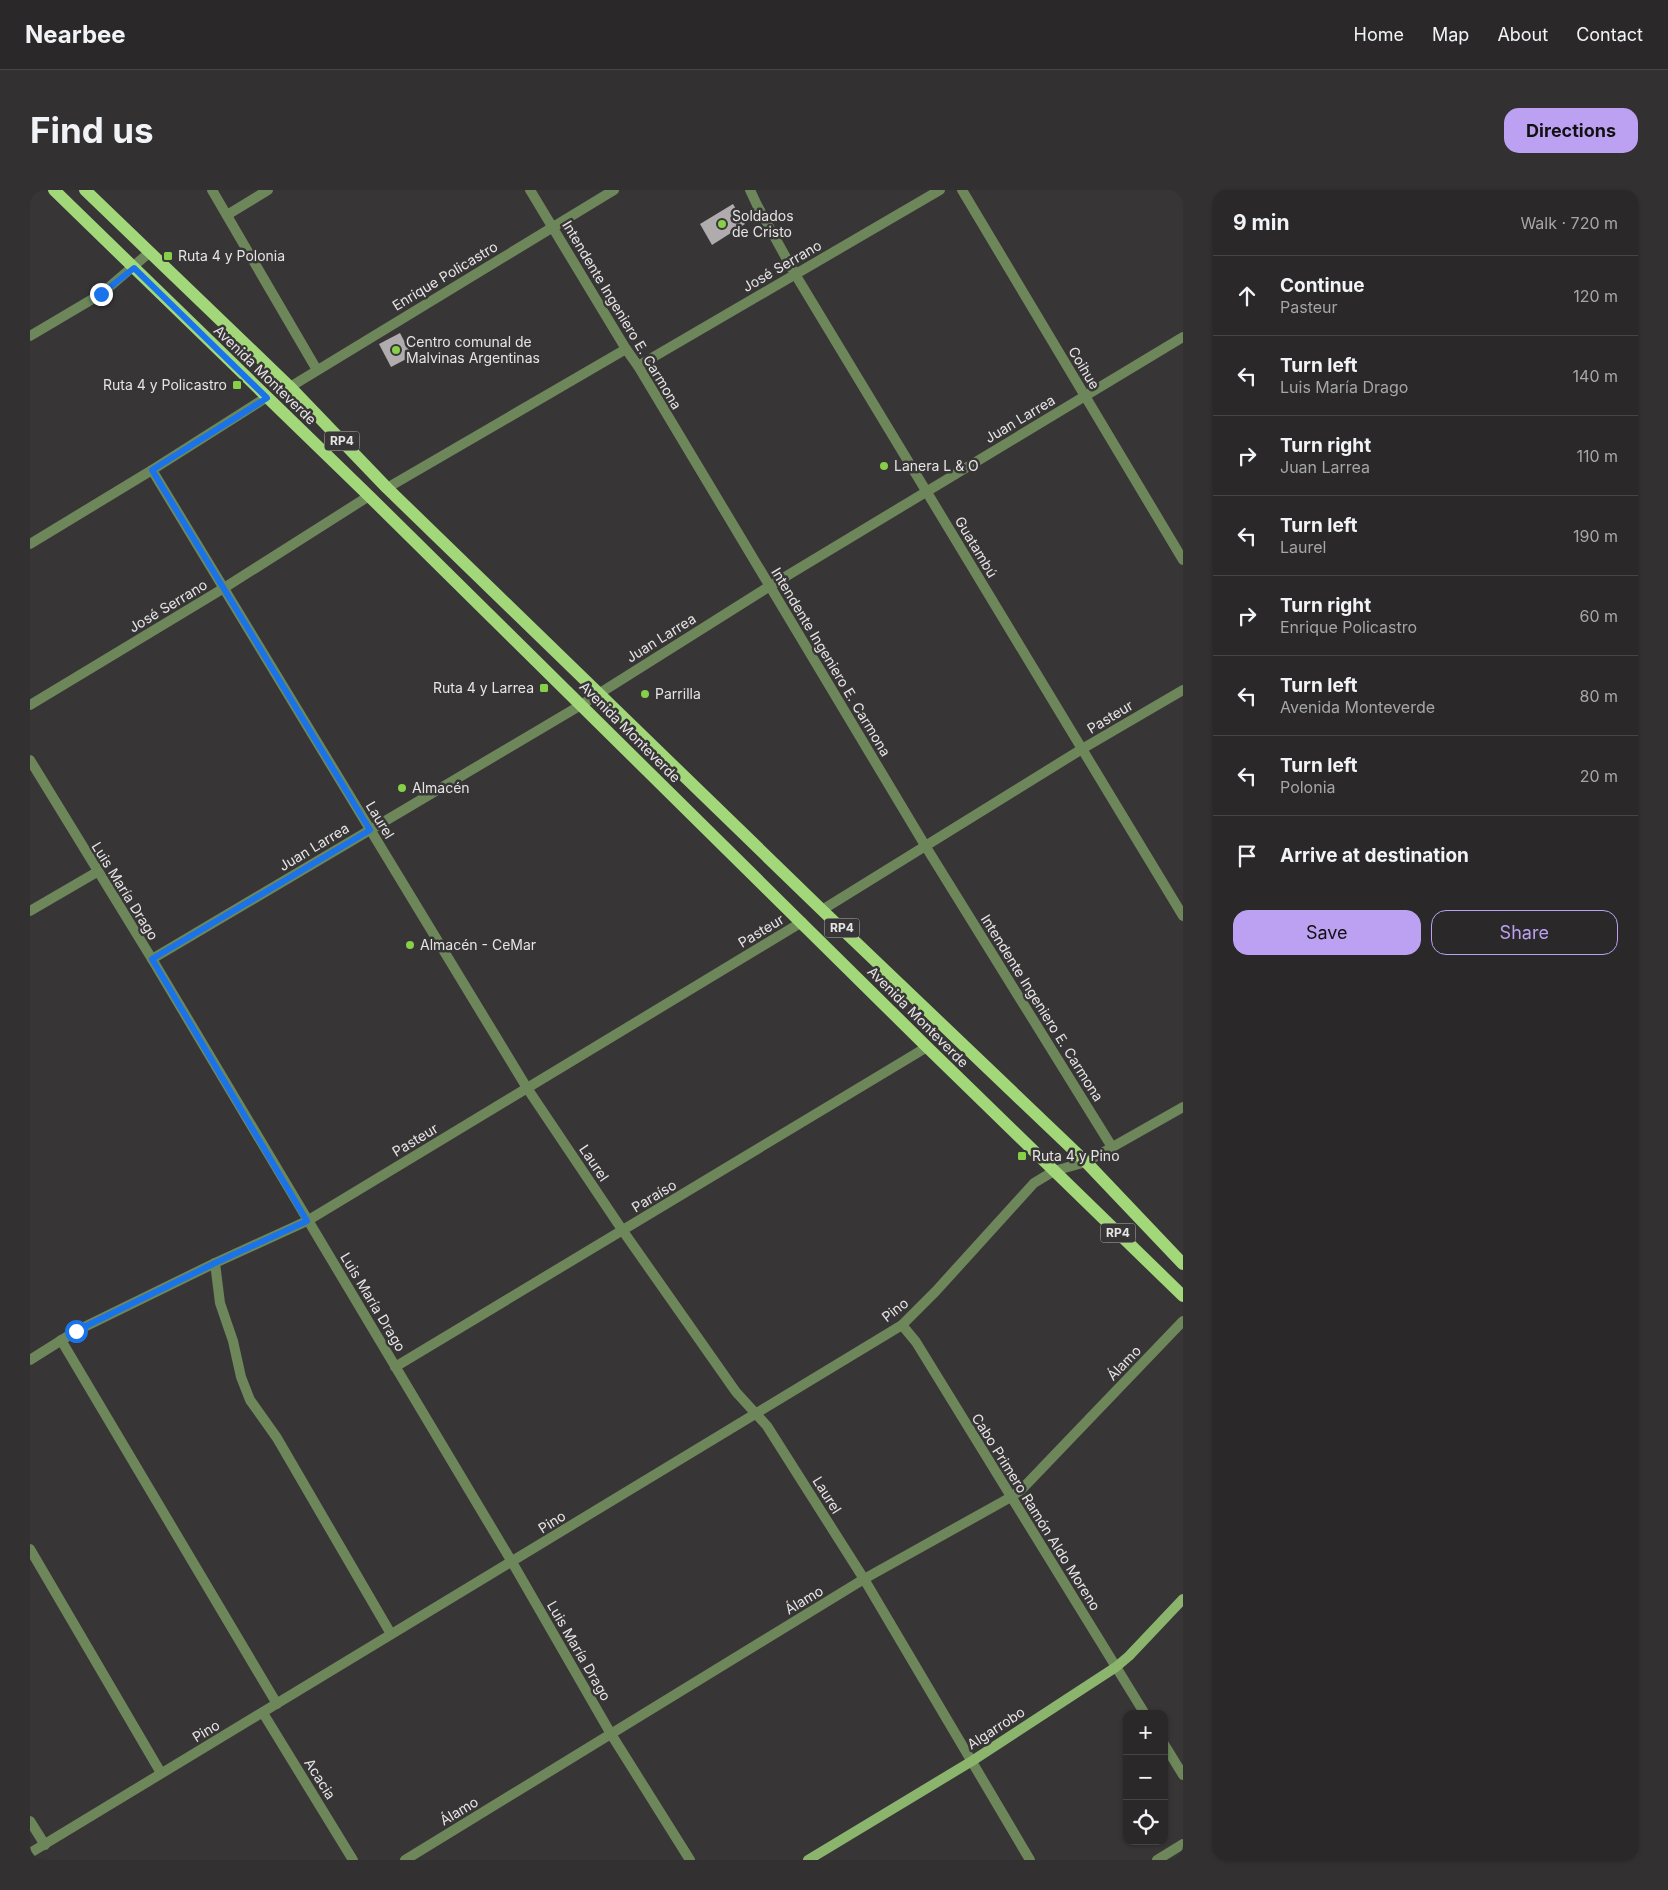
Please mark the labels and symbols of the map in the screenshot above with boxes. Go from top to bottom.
place label: Soldados de Cristo [732,207,794,240]
street label: Intendente Ingeniero E. Carmona [559,217,686,412]
marker: Soldados de Cristo [716,218,728,230]
street label: José Serrano [739,236,824,295]
street label: Enrique Policastro [389,237,501,314]
place label: Ruta 4 y Polonia [178,247,285,264]
marker: Ruta 4 y Polonia [162,250,174,262]
route end [90,283,113,306]
street label: Avenida Monteverde [211,321,320,428]
place label: Centro comunal de Malvinas Argentinas [406,333,540,366]
street label: Coihue [1065,343,1104,392]
marker: Centro comunal de Malvinas Argentinas [390,344,402,356]
place label: Ruta 4 y Policastro [103,376,227,393]
marker: Ruta 4 y Policastro [231,379,243,391]
street label: Juan Larrea [982,391,1058,446]
road number: RP4 [324,432,360,450]
place label: Lanera L & O [894,457,979,474]
marker: Lanera L & O [878,460,890,472]
street label: Guatambú [952,513,1001,580]
street label: Intendente Ingeniero E. Carmona [768,564,895,759]
street label: José Serrano [126,576,210,636]
street label: Juan Larrea [623,609,699,666]
street label: Avenida Monteverde [576,678,684,786]
place label: Ruta 4 y Larrea [433,679,534,696]
marker: Ruta 4 y Larrea [538,682,550,694]
place label: Parrilla [655,685,701,702]
marker: Parrilla [639,688,651,700]
street label: Pasteur [1084,696,1136,737]
place label: Almacén [412,779,470,796]
marker: Almacén [396,782,408,794]
street label: Laurel [363,798,398,842]
street label: Juan Larrea [276,819,352,874]
street label: Luis María Drago [88,839,162,943]
street label: Pasteur [735,910,787,951]
street label: Intendente Ingeniero E. Carmona [978,911,1107,1104]
road number: RP4 [824,918,860,938]
place label: Almacén - CeMar [420,936,536,953]
marker: Almacén - CeMar [404,939,416,951]
street label: Avenida Monteverde [864,963,972,1071]
street label: Pasteur [389,1119,441,1160]
street label: Laurel [576,1141,613,1184]
place label: Ruta 4 y Pino [1032,1147,1120,1164]
marker: Ruta 4 y Pino [1016,1150,1028,1162]
street label: Paraíso [628,1176,679,1216]
road number: RP4 [1100,1224,1136,1242]
street label: Luis María Drago [337,1249,410,1354]
street label: Pino [878,1294,911,1325]
route start [65,1320,88,1343]
street label: Álamo [1103,1342,1144,1384]
street label: Cabo Primero Ramón Aldo Moreno [969,1410,1104,1613]
street label: Laurel [809,1473,845,1516]
street label: Pino [535,1507,569,1536]
street label: Álamo [782,1582,826,1618]
street label: Luis María Drago [544,1598,615,1704]
street label: Algarrobo [964,1703,1028,1753]
street label: Pino [189,1716,223,1745]
street label: Acacia [301,1755,340,1802]
street label: Álamo [437,1793,481,1829]

